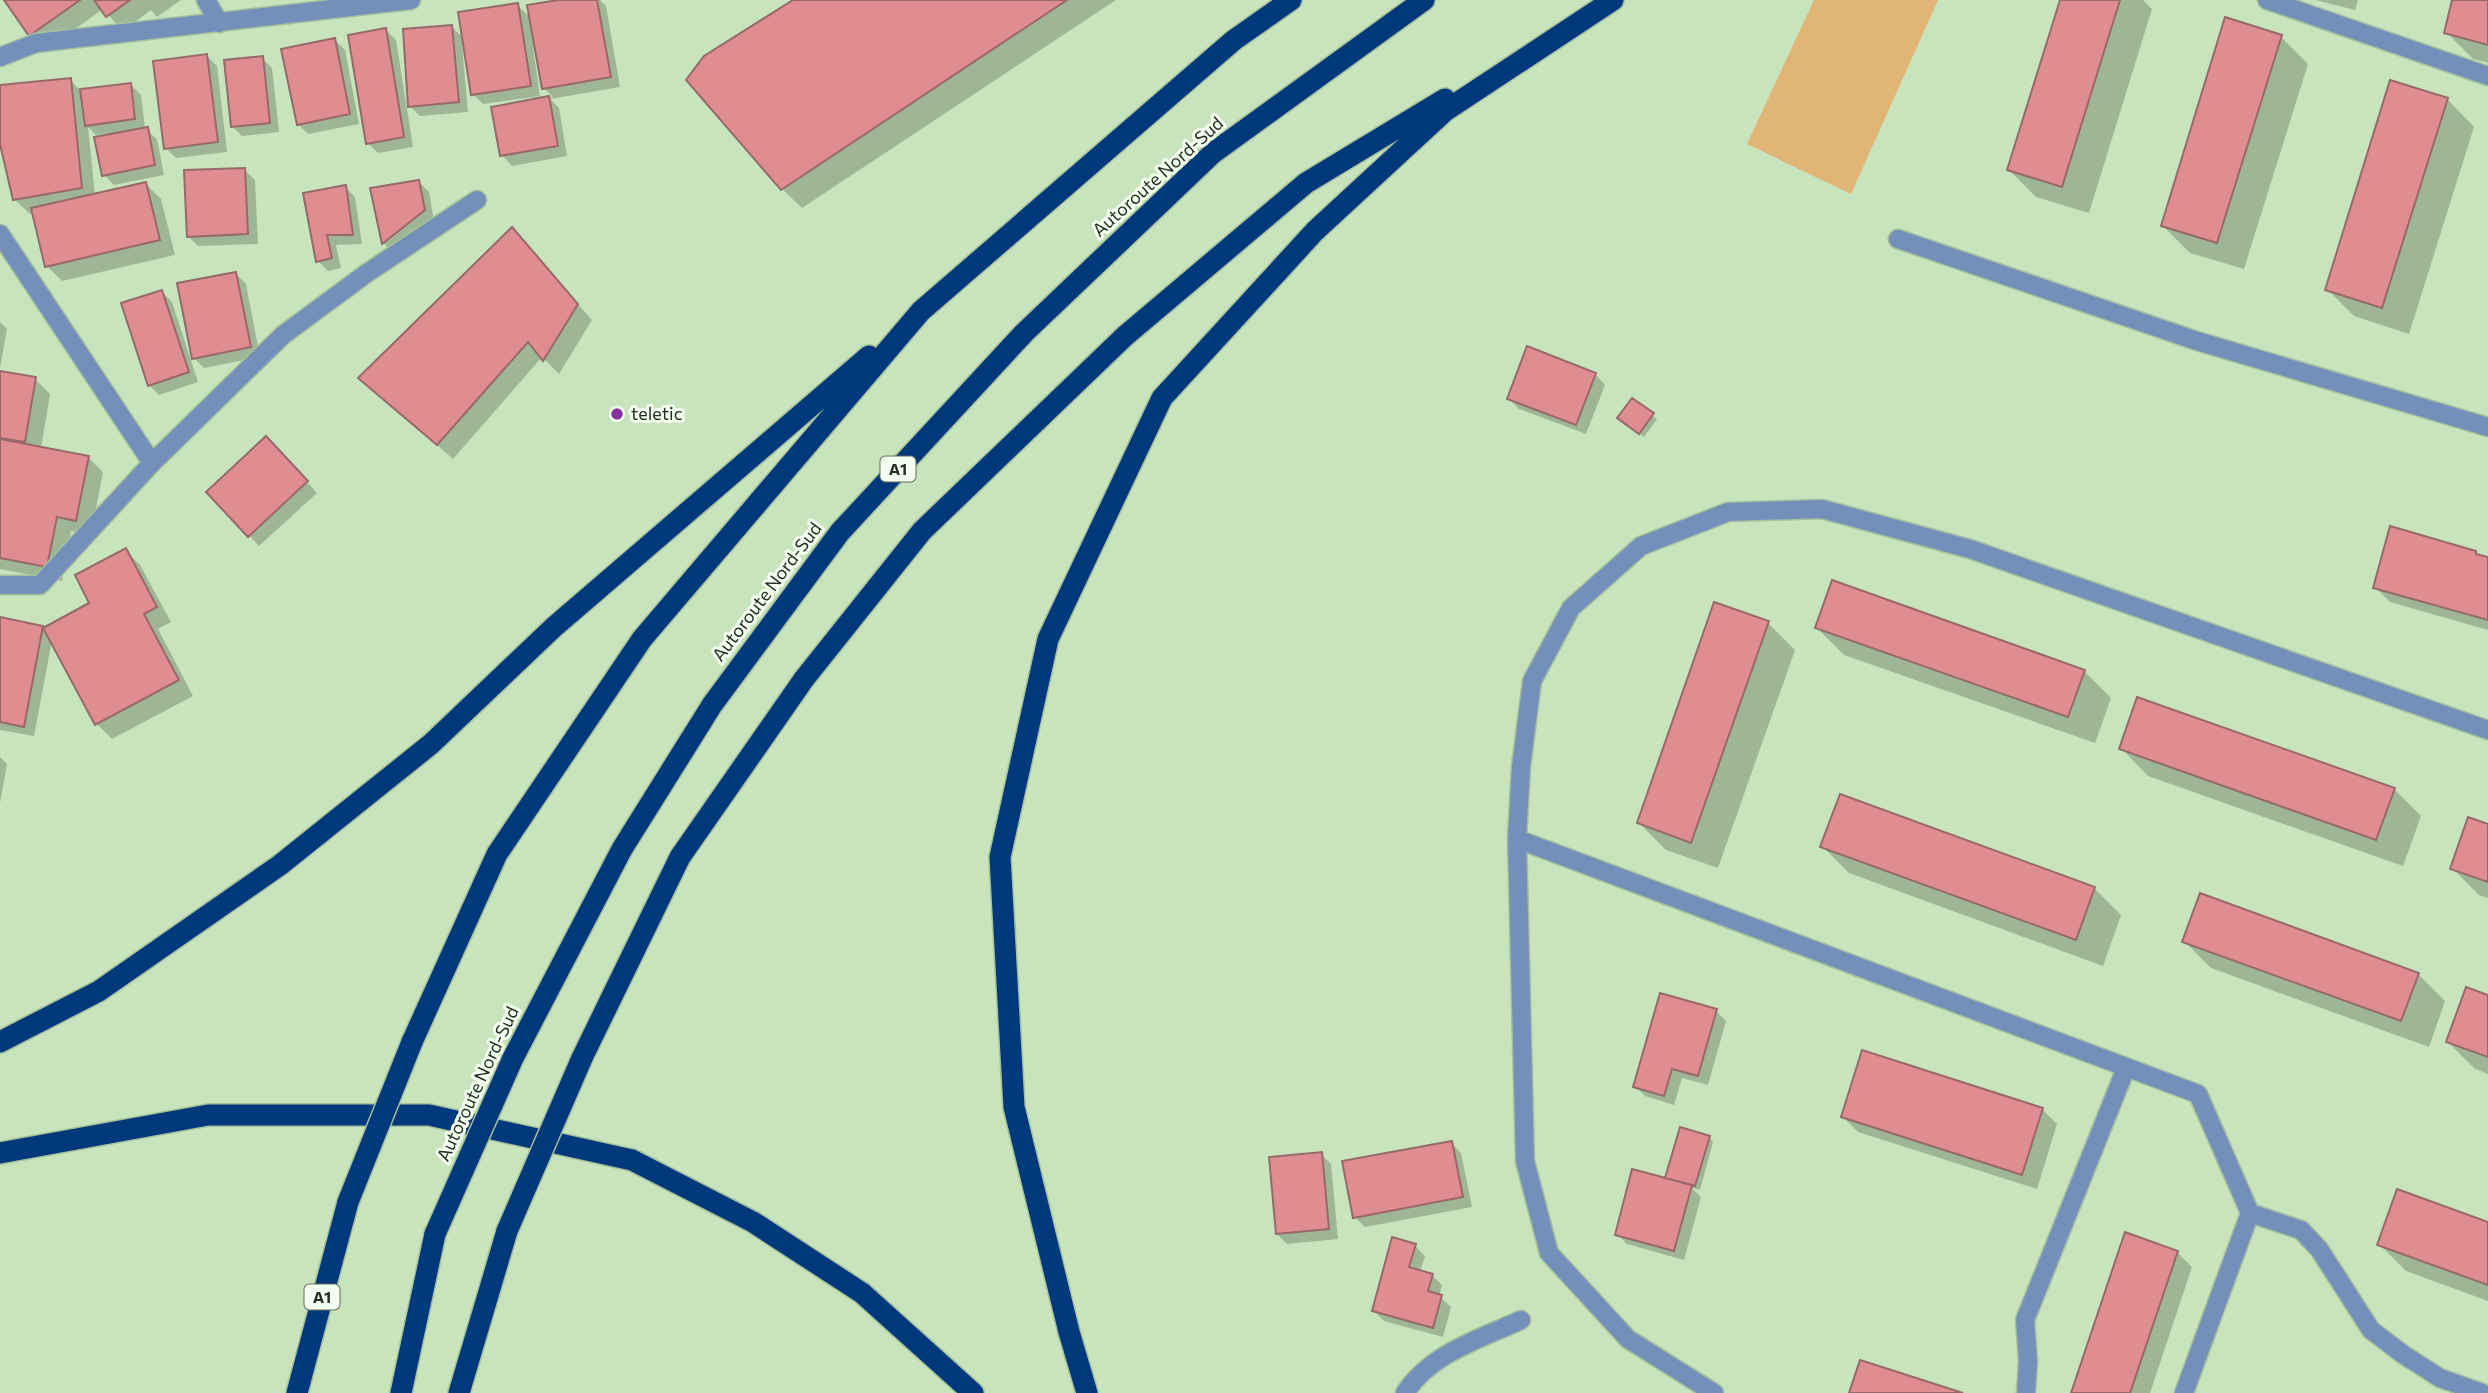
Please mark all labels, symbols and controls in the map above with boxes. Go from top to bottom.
street label: Autoroute Nord-Sud [1087,112,1227,241]
place label: teletic [631,402,683,424]
marker: teletic [609,406,625,422]
road number: A1 [880,456,916,482]
street label: Autoroute Nord-Sud [707,518,826,665]
street label: Autoroute Nord-Sud [432,1003,523,1165]
road number: A1 [304,1284,340,1310]

